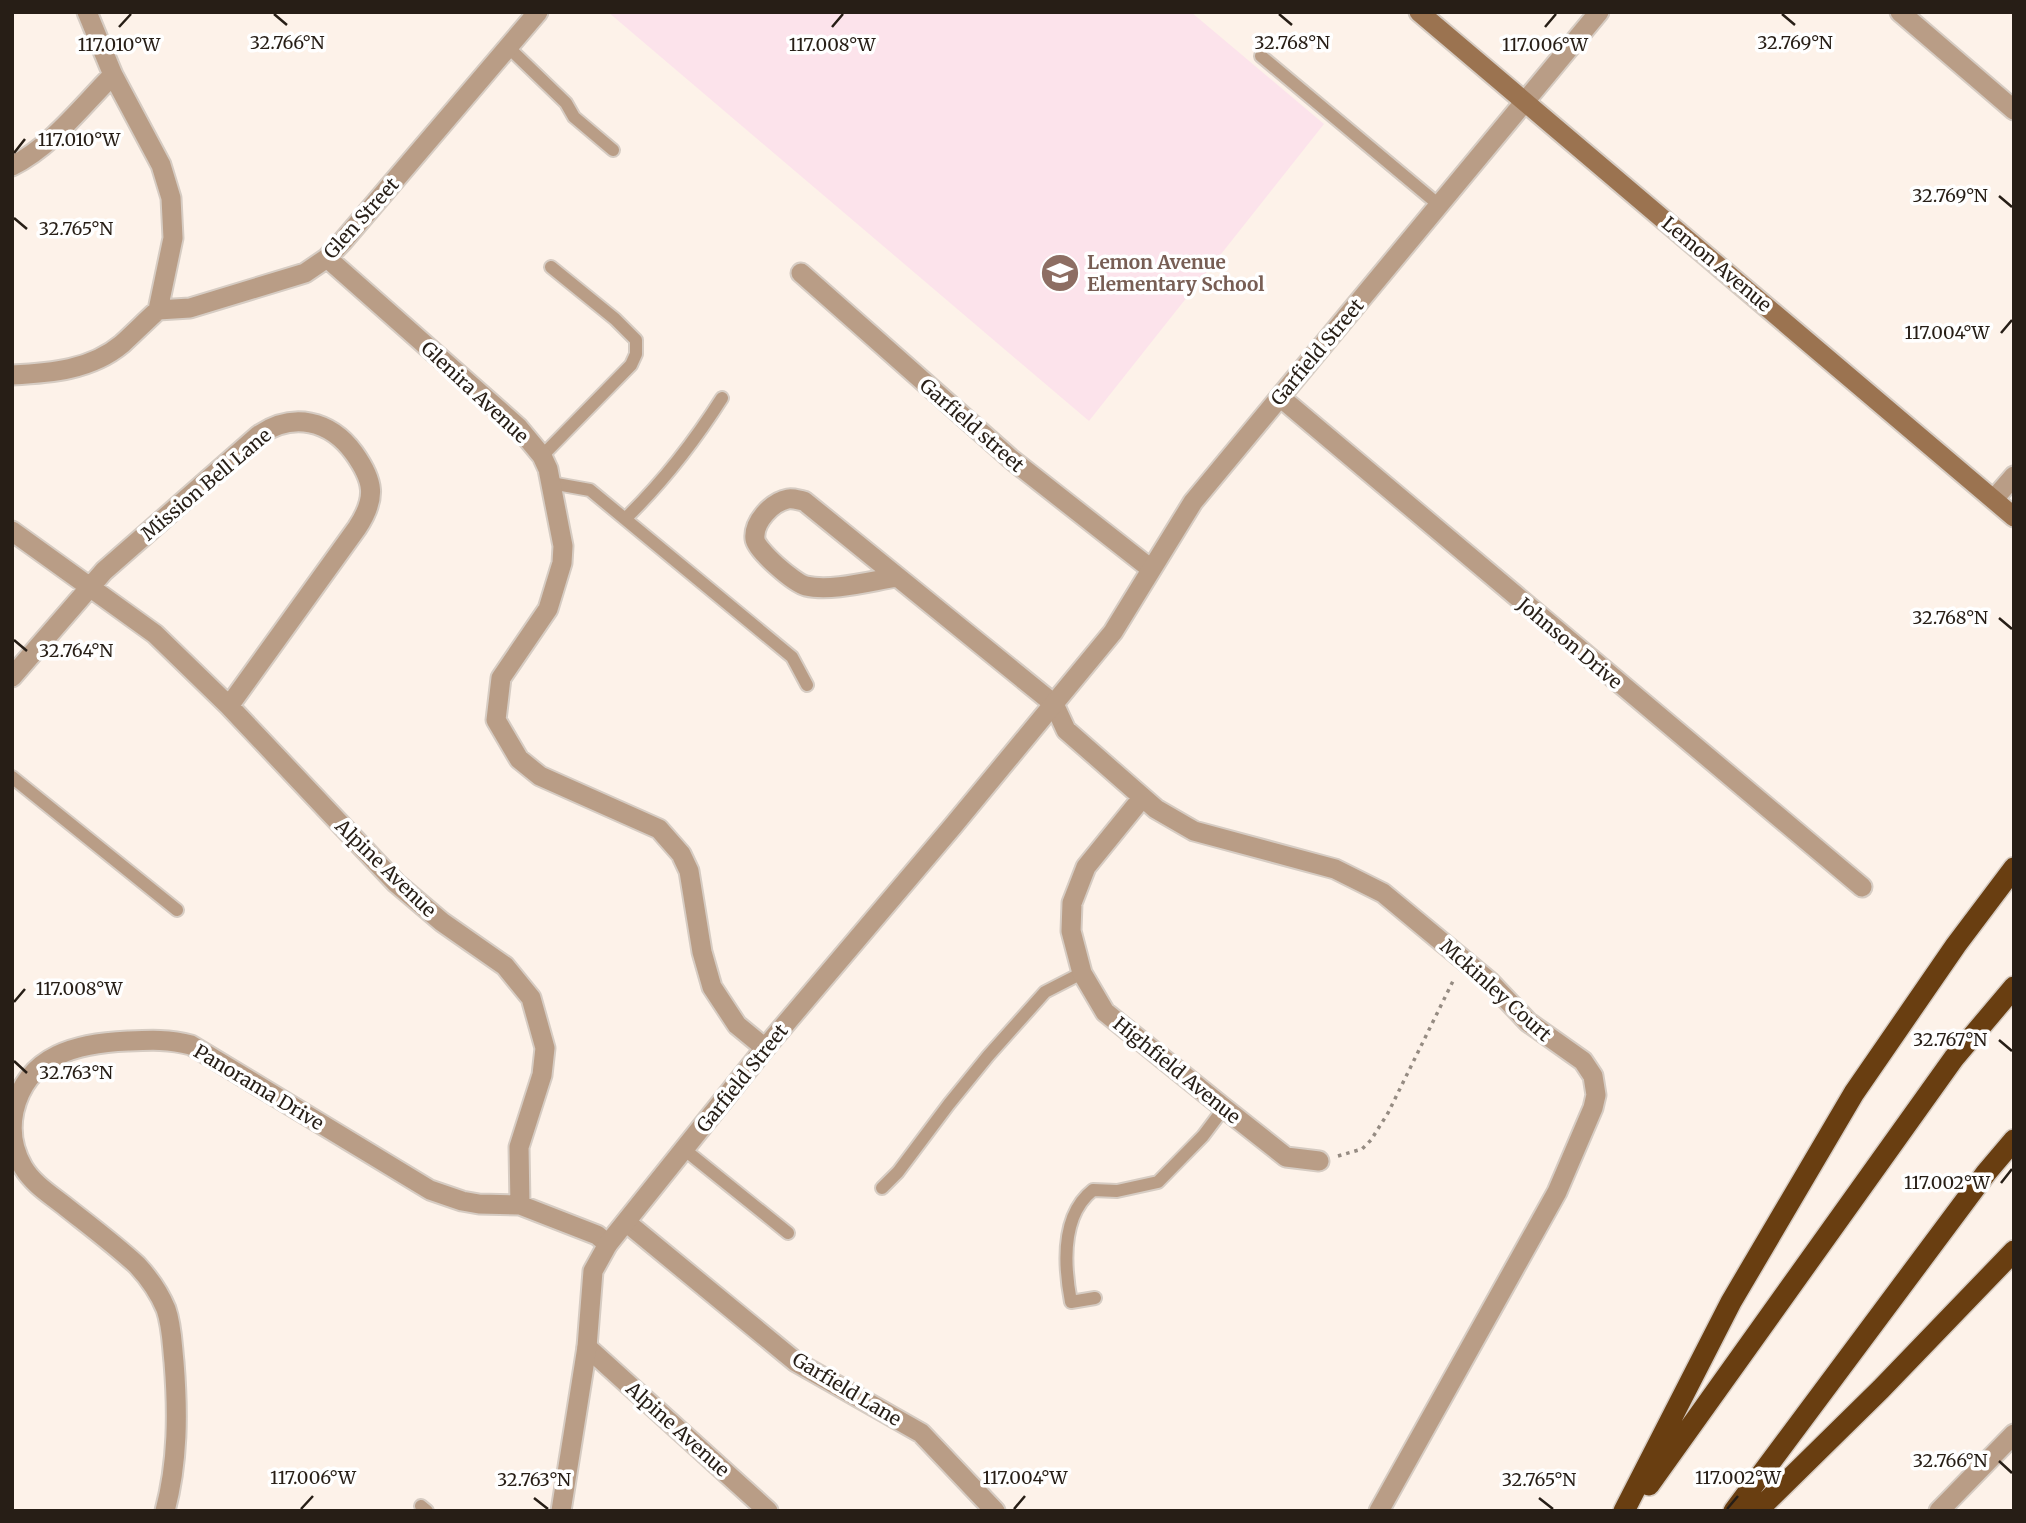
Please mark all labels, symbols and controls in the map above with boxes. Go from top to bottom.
text: 32.766°N [250,31,324,54]
text: 32.768°N [1254,31,1330,54]
text: 32.769°N [1757,31,1833,54]
text: 117.010°W [78,33,161,56]
text: 117.008°W [789,33,876,56]
text: 117.006°W [1502,33,1589,56]
text: 117.010°W [38,128,121,151]
street label: Glen Street [318,172,404,264]
text: 32.769°N [1912,184,1988,207]
street label: Lemon Avenue [1657,211,1777,317]
text: 32.765°N [39,217,113,240]
place label: Lemon Avenue Elementary School [1087,250,1264,296]
school or university icon: Lemon Avenue Elementary School [1039,252,1081,294]
street label: Garfield Street [1265,293,1369,410]
text: 117.004°W [1904,321,1991,344]
street label: Glenira Avenue [416,336,534,448]
street label: Garfield street [915,373,1029,477]
street label: Mission Bell Lane [136,423,276,545]
street label: Johnson Drive [1512,592,1627,694]
text: 32.768°N [1912,606,1988,629]
text: 32.764°N [39,639,113,662]
street label: Alpine Avenue [330,813,441,922]
street label: Mckinley Court [1435,934,1557,1047]
text: 117.008°W [36,977,123,1000]
street label: Highfield Avenue [1109,1011,1246,1129]
street label: Garfield Street [691,1019,793,1137]
text: 32.767°N [1913,1028,1987,1051]
street label: Panorama Drive [190,1039,328,1135]
text: 32.763°N [39,1061,113,1084]
text: 117.002°W [1904,1171,1991,1194]
street label: Garfield Lane [788,1347,906,1431]
street label: Alpine Avenue [621,1376,735,1482]
text: 32.766°N [1913,1449,1987,1472]
text: 117.006°W [270,1466,357,1489]
text: 117.004°W [982,1466,1069,1489]
text: 117.002°W [1695,1466,1782,1489]
text: 32.763°N [497,1468,571,1491]
text: 32.765°N [1502,1468,1576,1491]

